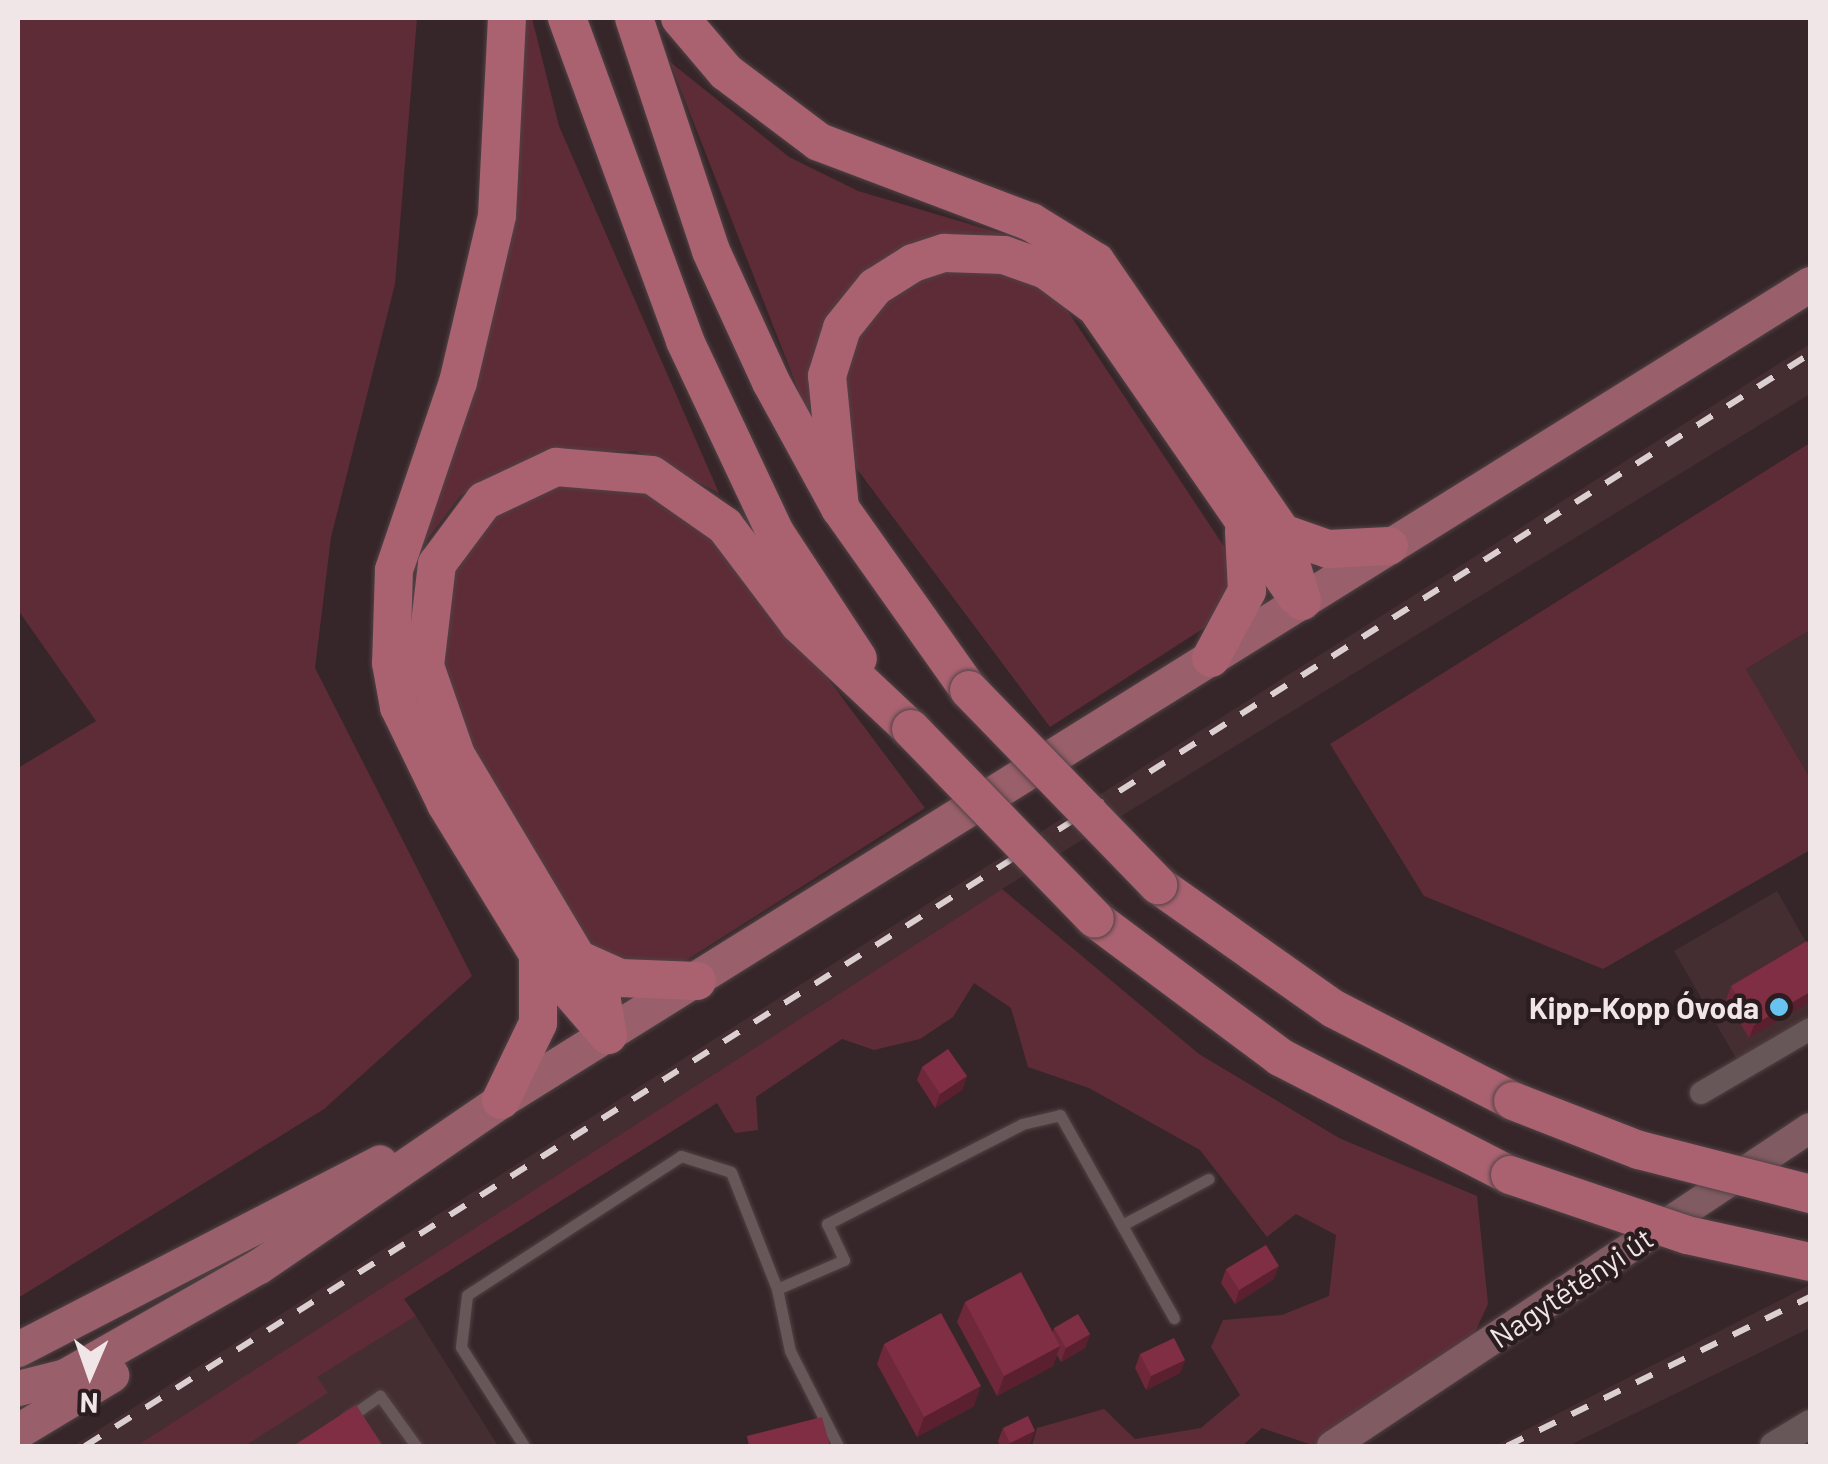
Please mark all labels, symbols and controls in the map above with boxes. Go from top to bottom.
place label: Kipp-Kopp Óvoda [1529,989,1759,1025]
marker: Kipp-Kopp Óvoda [1768,996,1790,1018]
street label: Nagytétényi út [1483,1219,1659,1355]
north arrow [40,1324,140,1424]
text: N [79,1387,99,1421]

